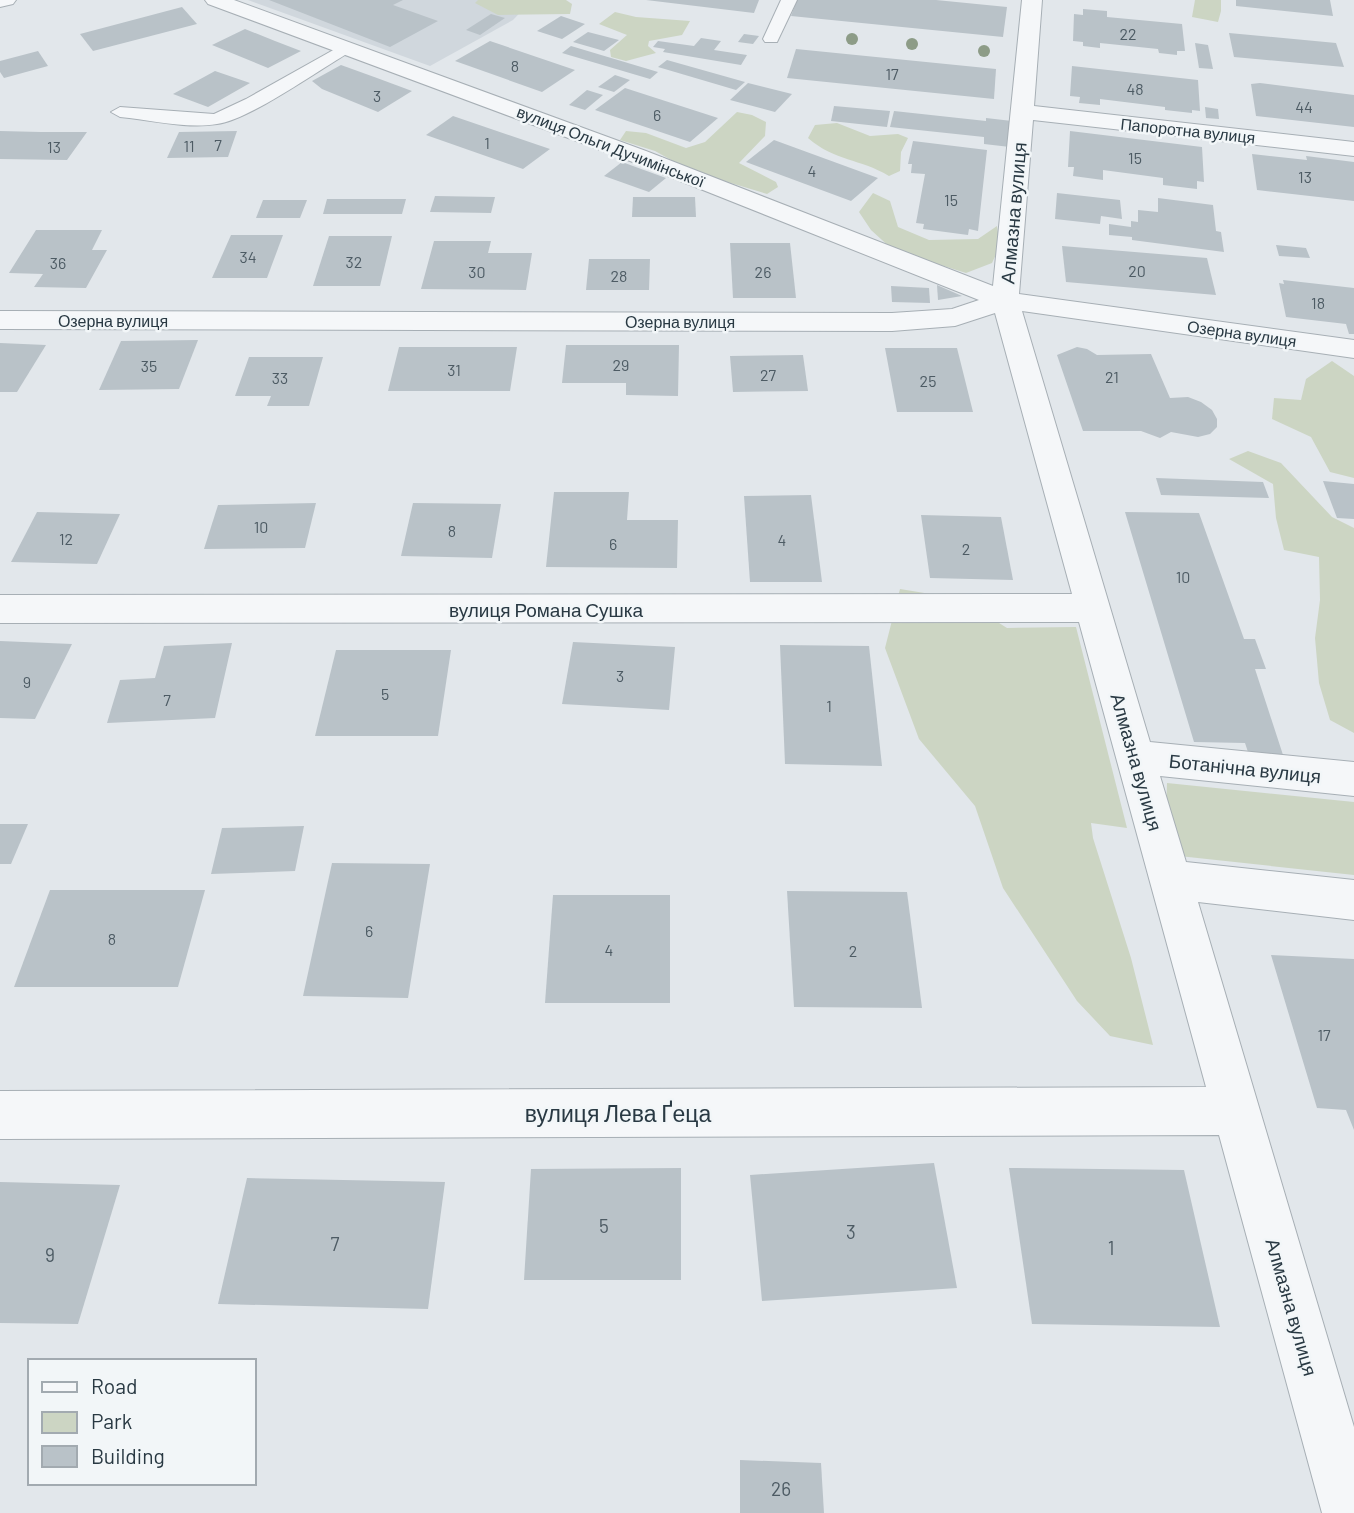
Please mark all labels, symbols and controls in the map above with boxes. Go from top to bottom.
house number: 22 [1119,24,1137,43]
house number: 8 [511,56,519,75]
house number: 17 [885,64,899,83]
house number: 48 [1126,79,1144,98]
house number: 3 [373,86,381,105]
house number: 44 [1295,97,1313,116]
street label: вулиця Ольги Дучимінської [514,101,708,191]
house number: 6 [653,105,661,124]
street label: Папоротна вулиця [1120,113,1256,147]
house number: 1 [484,133,490,152]
house number: 7 [214,135,222,154]
house number: 11 [183,136,195,155]
house number: 13 [47,137,61,156]
street label: Алмазна вулиця [995,141,1031,285]
house number: 15 [1128,148,1142,167]
house number: 4 [808,161,816,180]
house number: 13 [1298,167,1312,186]
house number: 15 [944,190,958,209]
house number: 34 [239,247,257,266]
house number: 32 [346,252,362,271]
house number: 36 [50,253,66,272]
house number: 20 [1128,261,1146,280]
house number: 30 [468,262,486,281]
house number: 26 [755,262,771,281]
house number: 28 [611,266,627,285]
house number: 18 [1311,293,1325,312]
street label: Озерна вулиця [58,311,168,330]
street label: Озерна вулиця [625,312,735,331]
street label: Озерна вулиця [1186,316,1298,350]
house number: 29 [613,355,629,374]
house number: 35 [141,356,157,375]
house number: 31 [447,360,461,379]
house number: 27 [760,365,776,384]
house number: 21 [1105,367,1119,386]
house number: 33 [272,368,288,387]
house number: 25 [920,371,936,390]
house number: 10 [254,517,268,536]
house number: 8 [448,521,456,540]
house number: 12 [59,529,73,548]
house number: 4 [778,530,786,549]
house number: 6 [609,534,617,553]
house number: 2 [962,539,970,558]
house number: 10 [1176,567,1190,586]
street label: вулиця Романа Сушка [449,598,643,621]
house number: 3 [616,666,624,685]
house number: 9 [23,672,31,691]
house number: 5 [381,684,389,703]
house number: 7 [163,690,171,709]
street label: Алмазна вулиця [1106,690,1168,834]
house number: 1 [826,696,832,715]
street label: Ботанічна вулиця [1168,749,1322,787]
house number: 6 [365,921,373,940]
house number: 8 [108,929,116,948]
house number: 4 [605,940,613,959]
house number: 2 [849,941,857,960]
house number: 17 [1317,1025,1331,1044]
street label: вулиця Лева Ґеца [525,1099,711,1127]
house number: 5 [599,1214,609,1237]
house number: 3 [846,1220,856,1243]
house number: 7 [331,1232,340,1255]
street label: Алмазна вулиця [1261,1235,1323,1379]
house number: 1 [1108,1236,1114,1259]
house number: 9 [45,1243,55,1266]
legend [28,1359,256,1485]
text: Road [91,1373,137,1398]
text: Park [91,1408,132,1433]
text: Building [91,1443,165,1468]
house number: 26 [771,1477,791,1500]

